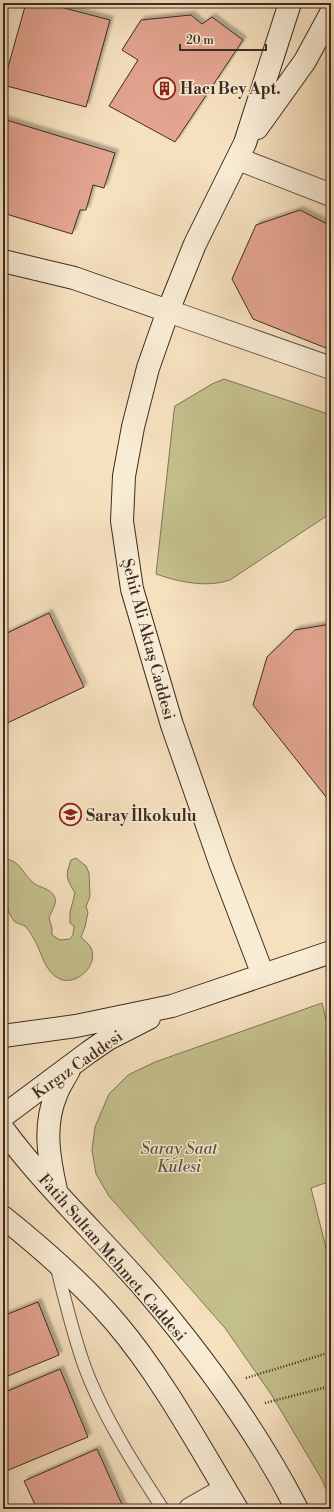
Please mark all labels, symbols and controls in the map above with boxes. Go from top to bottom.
scale bar [180,26,266,52]
text: 20 m [186,33,214,48]
building icon: Hacı Bey Apt. [152,75,178,101]
place label: Hacı Bey Apt. [180,79,281,99]
street label: Şehit Ali Aktaş Caddesi [117,556,179,722]
school or university icon: Saray İlkokulu [58,802,84,828]
place label: Saray İlkokulu [86,804,197,826]
street label: Kırgız Caddesi [28,1026,127,1103]
park label: Saray Saat Kulesi [141,1139,218,1177]
street label: Fatih Sultan Mehmet. Caddesi [34,1170,190,1345]

